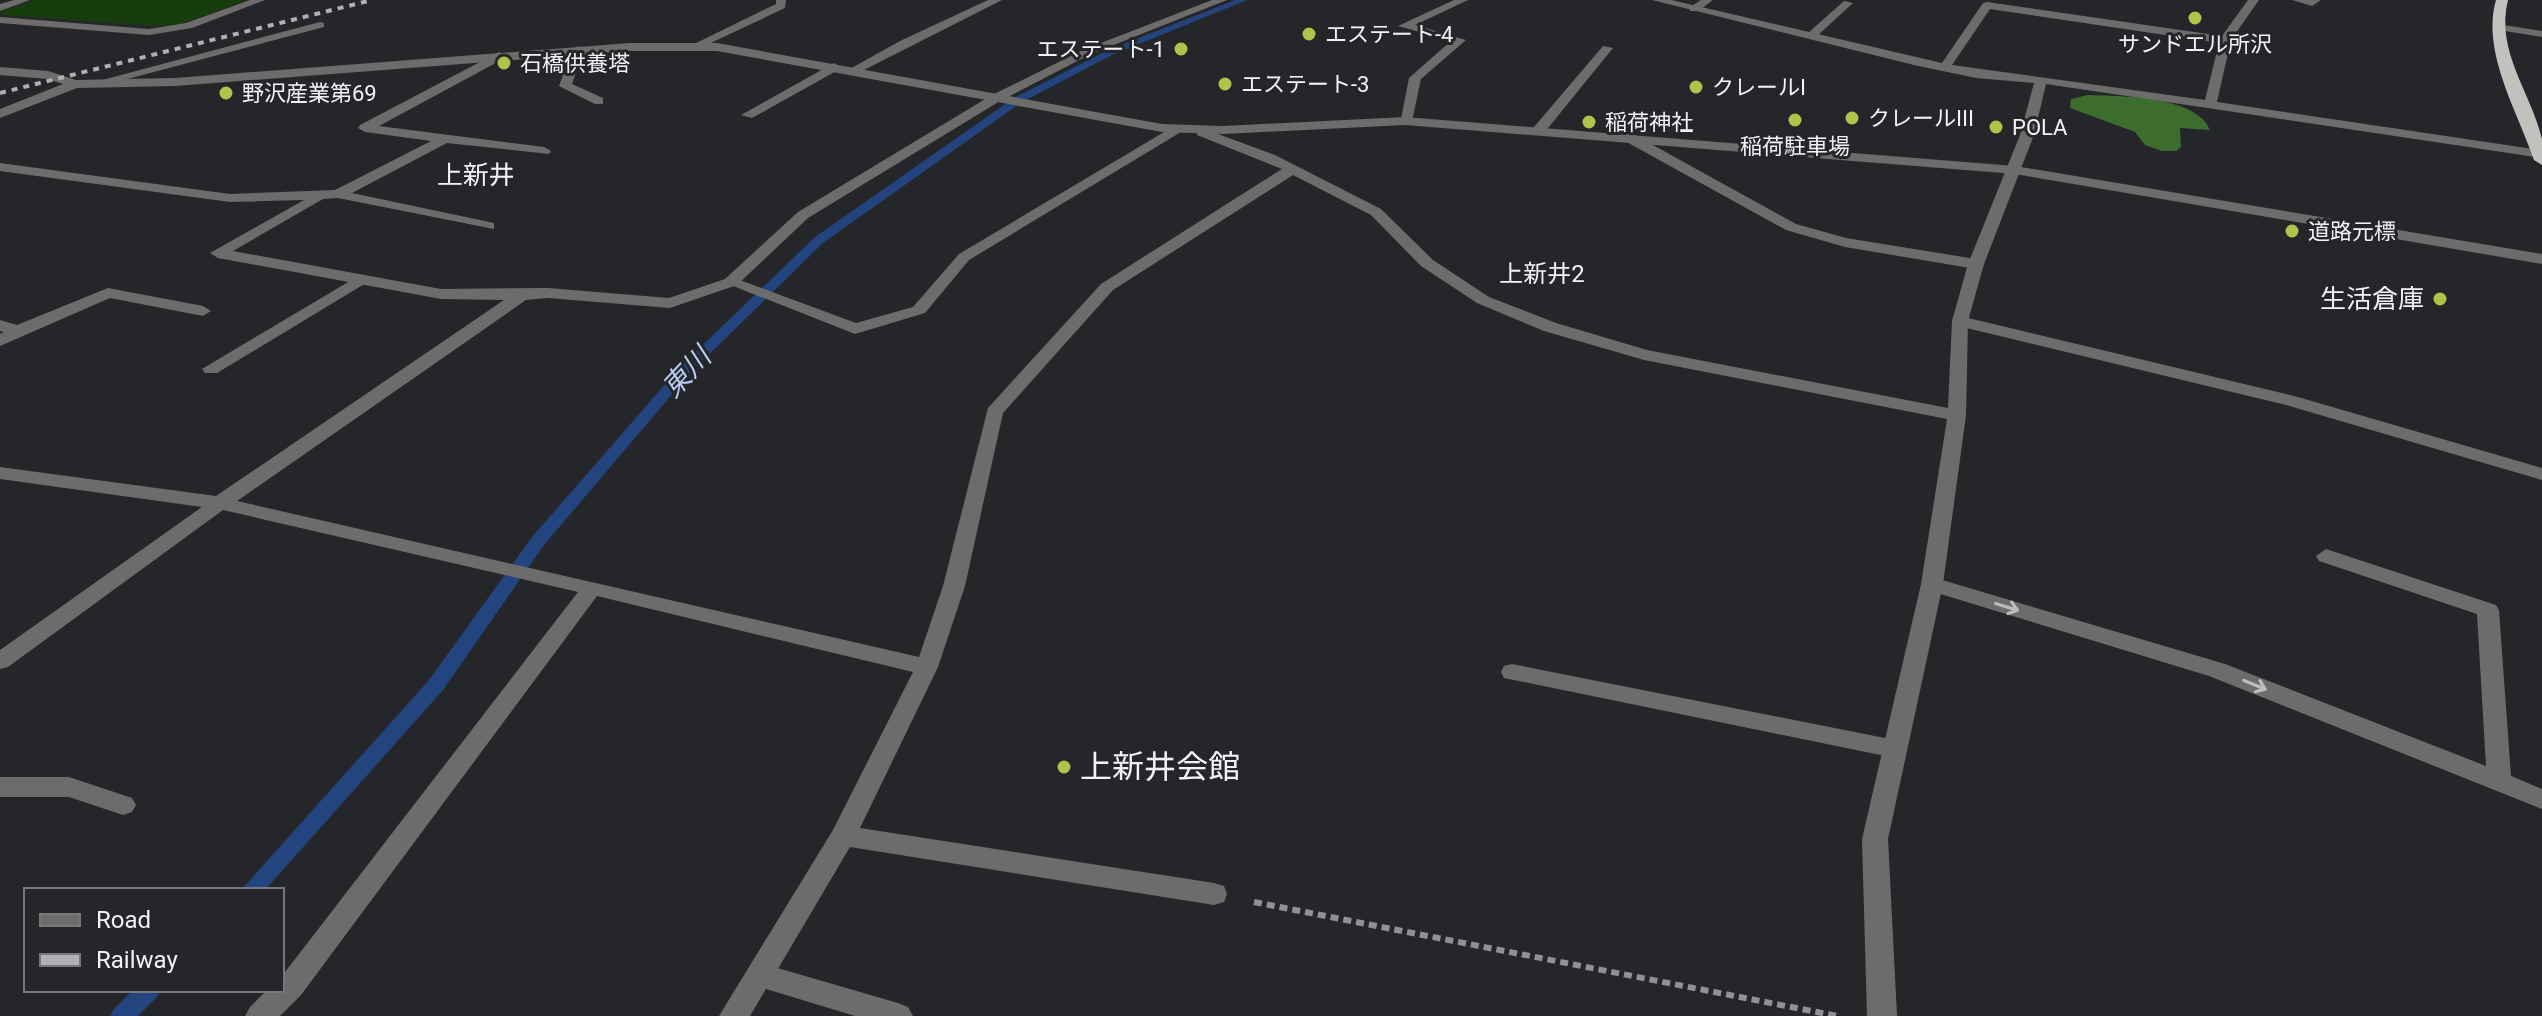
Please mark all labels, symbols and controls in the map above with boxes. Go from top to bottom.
marker: サンドエル所沢 [2186,9,2204,27]
place label: エステート-4 [1325,22,1453,47]
marker: エステート-4 [1300,25,1318,43]
place label: サンドエル所沢 [2118,32,2272,57]
place label: エステート-1 [1037,37,1165,62]
marker: エステート-1 [1172,40,1190,58]
place label: 石橋供養塔 [520,51,630,76]
marker: 石橋供養塔 [495,54,513,72]
place label: エステート-3 [1241,72,1369,97]
marker: エステート-3 [1216,75,1234,93]
place label: クレールI [1712,75,1806,100]
marker: クレールI [1687,78,1705,96]
place label: 野沢産業第69 [242,81,377,106]
marker: 野沢産業第69 [217,84,235,102]
place label: クレールIII [1868,106,1974,131]
marker: クレールIII [1843,109,1861,127]
place label: 稲荷神社 [1605,110,1693,135]
marker: 稲荷駐車場 [1786,111,1804,129]
marker: 稲荷神社 [1580,113,1598,131]
place label: POLA [2012,115,2068,140]
marker: POLA [1987,118,2005,136]
place label: 稲荷駐車場 [1740,134,1850,159]
district label: 上新井 [437,160,515,190]
place label: 道路元標 [2308,219,2396,244]
marker: 道路元標 [2283,222,2301,240]
district label: 上新井2 [1499,260,1585,288]
place label: 生活倉庫 [2320,284,2424,314]
marker: 生活倉庫 [2431,290,2449,308]
water label: 東川 [655,338,720,404]
one-way arrow [1994,600,2019,615]
one-way arrow [2242,679,2267,693]
place label: 上新井会館 [1080,748,1240,786]
marker: 上新井会館 [1055,758,1073,776]
legend [24,888,284,992]
text: Road [96,906,151,934]
text: Railway [96,946,178,974]

